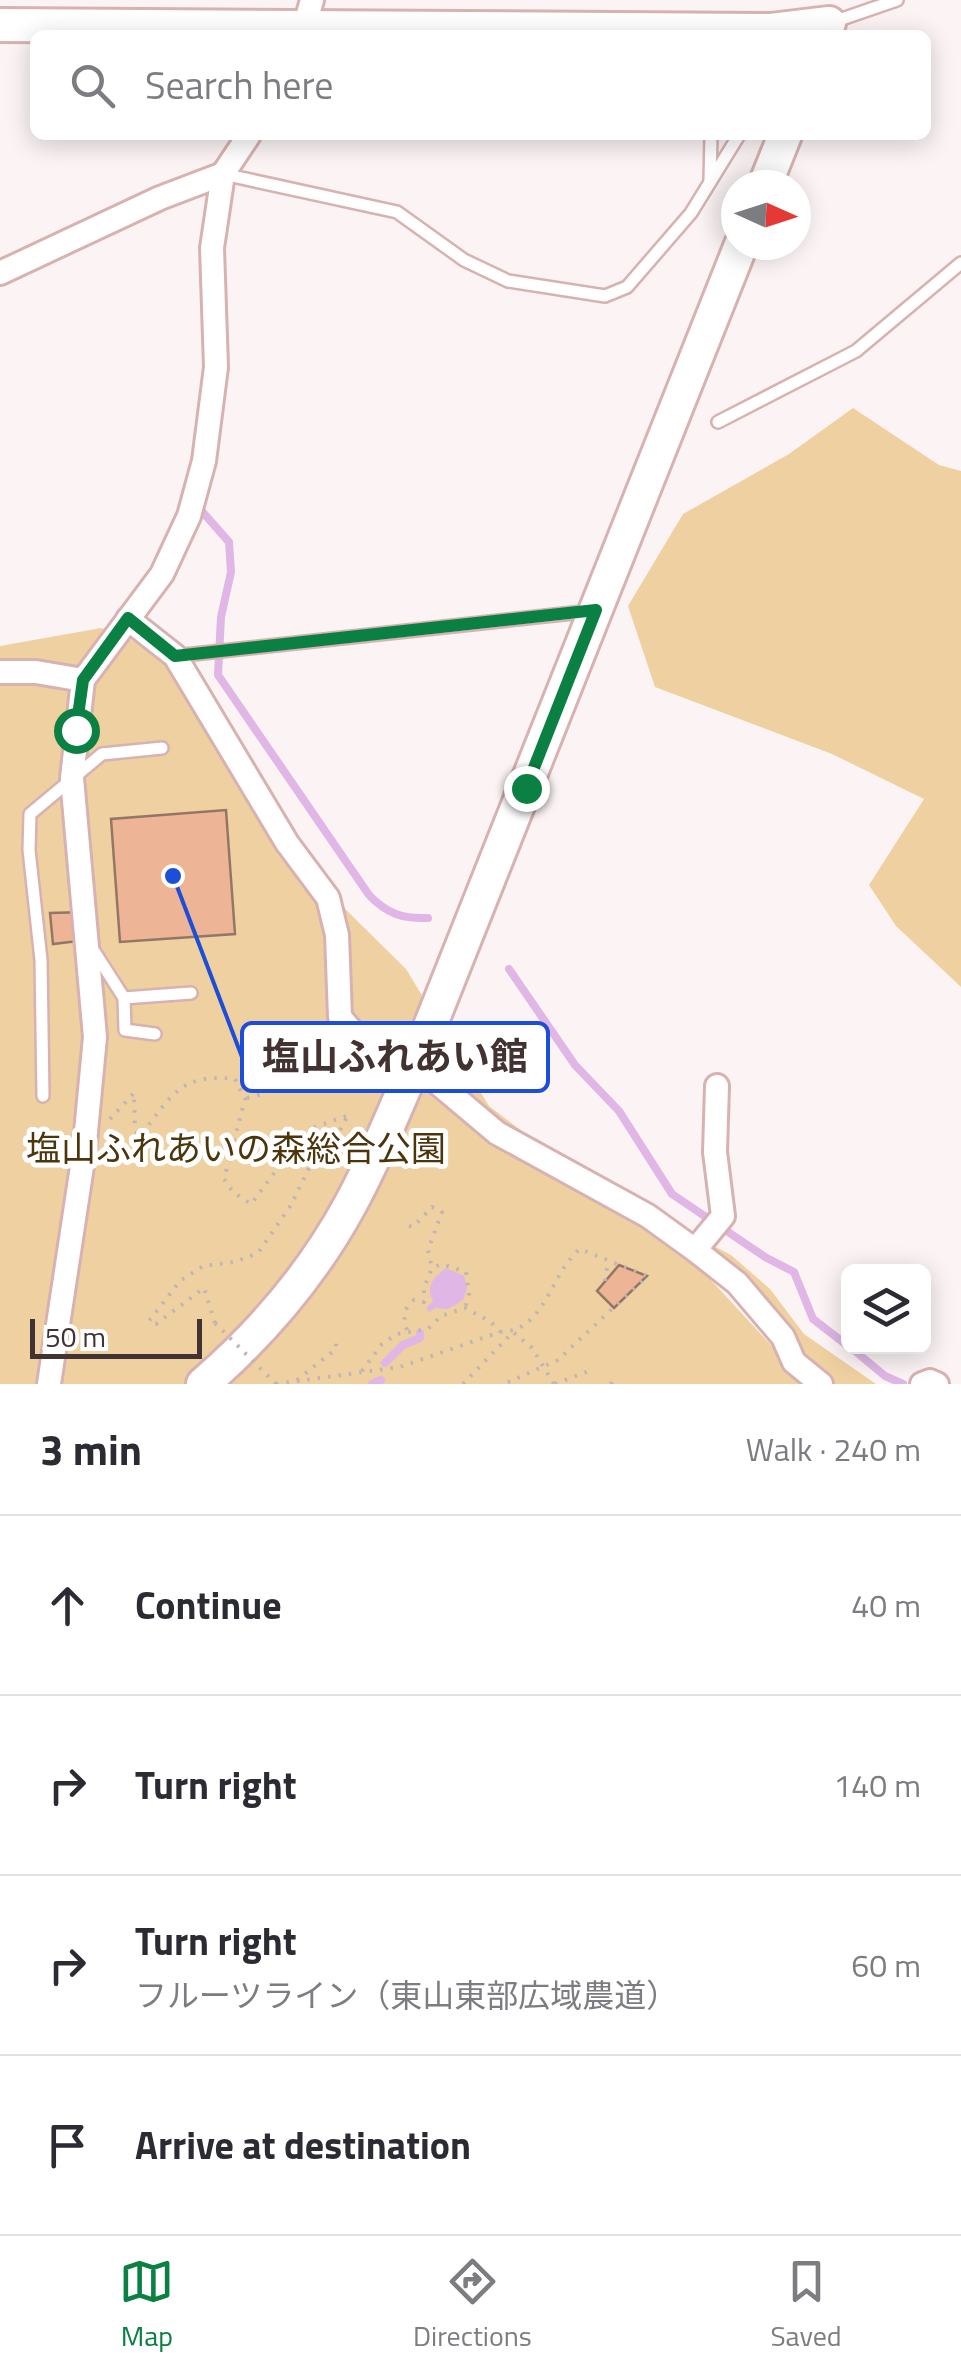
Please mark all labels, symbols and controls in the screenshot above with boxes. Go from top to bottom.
search box [30,30,931,140]
text: Search here [145,56,333,114]
icon: search [65,58,120,113]
north arrow [721,170,811,260]
route start [54,708,100,754]
route end [504,766,550,812]
callout: 塩山ふれあい館 [242,1023,548,1091]
text: 塩山ふれあい館 [262,1027,528,1085]
park label: 塩山ふれあいの森総合公園 [26,1121,446,1175]
map controls [841,1264,931,1354]
button: layers [841,1264,931,1354]
scale bar [30,1314,202,1358]
text: 50 m [45,1315,106,1358]
text: 3 min [40,1417,142,1481]
text: Walk · 240 m [746,1425,921,1473]
text: Continue [135,1576,282,1634]
icon: ahead [40,1578,95,1633]
text: 40 m [851,1581,921,1629]
text: Turn right [135,1756,297,1814]
icon: right [40,1758,95,1813]
text: 140 m [833,1761,921,1809]
text: Turn right [135,1912,297,1970]
icon: right [40,1938,95,1993]
text: 60 m [851,1941,921,1989]
text: フルーツライン（東山東部広域農道） [135,1971,678,2019]
text: Arrive at destination [135,2116,471,2174]
icon: arrive [40,2118,95,2173]
tab: Map [119,2254,174,2357]
tab: Directions [413,2254,532,2357]
tab: Saved [770,2254,842,2357]

